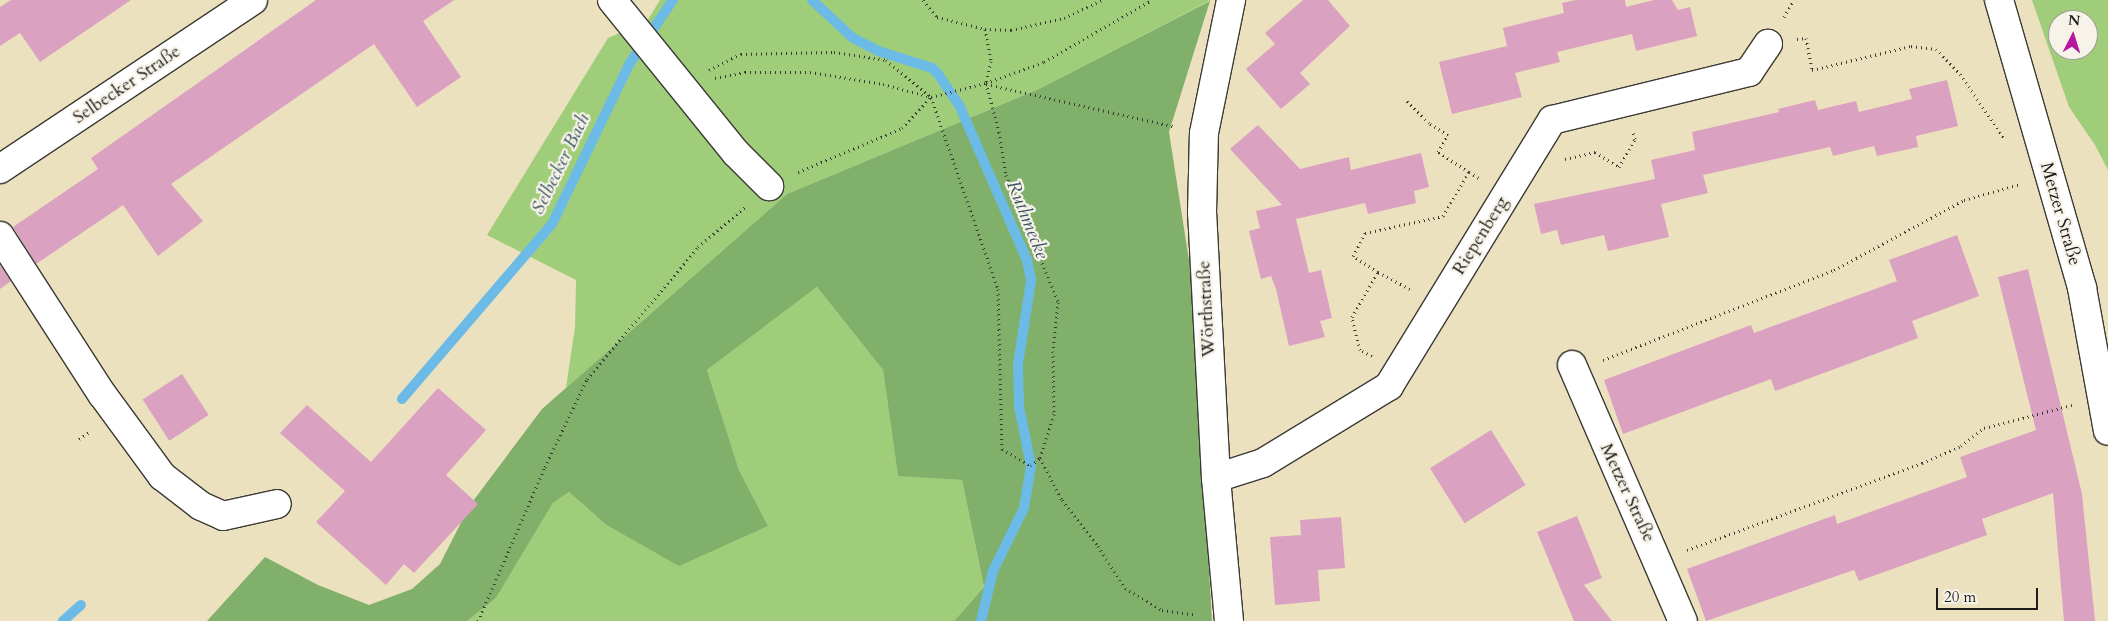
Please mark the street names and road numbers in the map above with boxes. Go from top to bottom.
street label: Selbecker Straße [69,41,185,129]
street label: Metzer Straße [2035,160,2085,268]
street label: Riepenberg [1448,193,1514,279]
street label: Wörthstraße [1194,260,1220,358]
street label: Metzer Straße [1595,440,1659,546]

